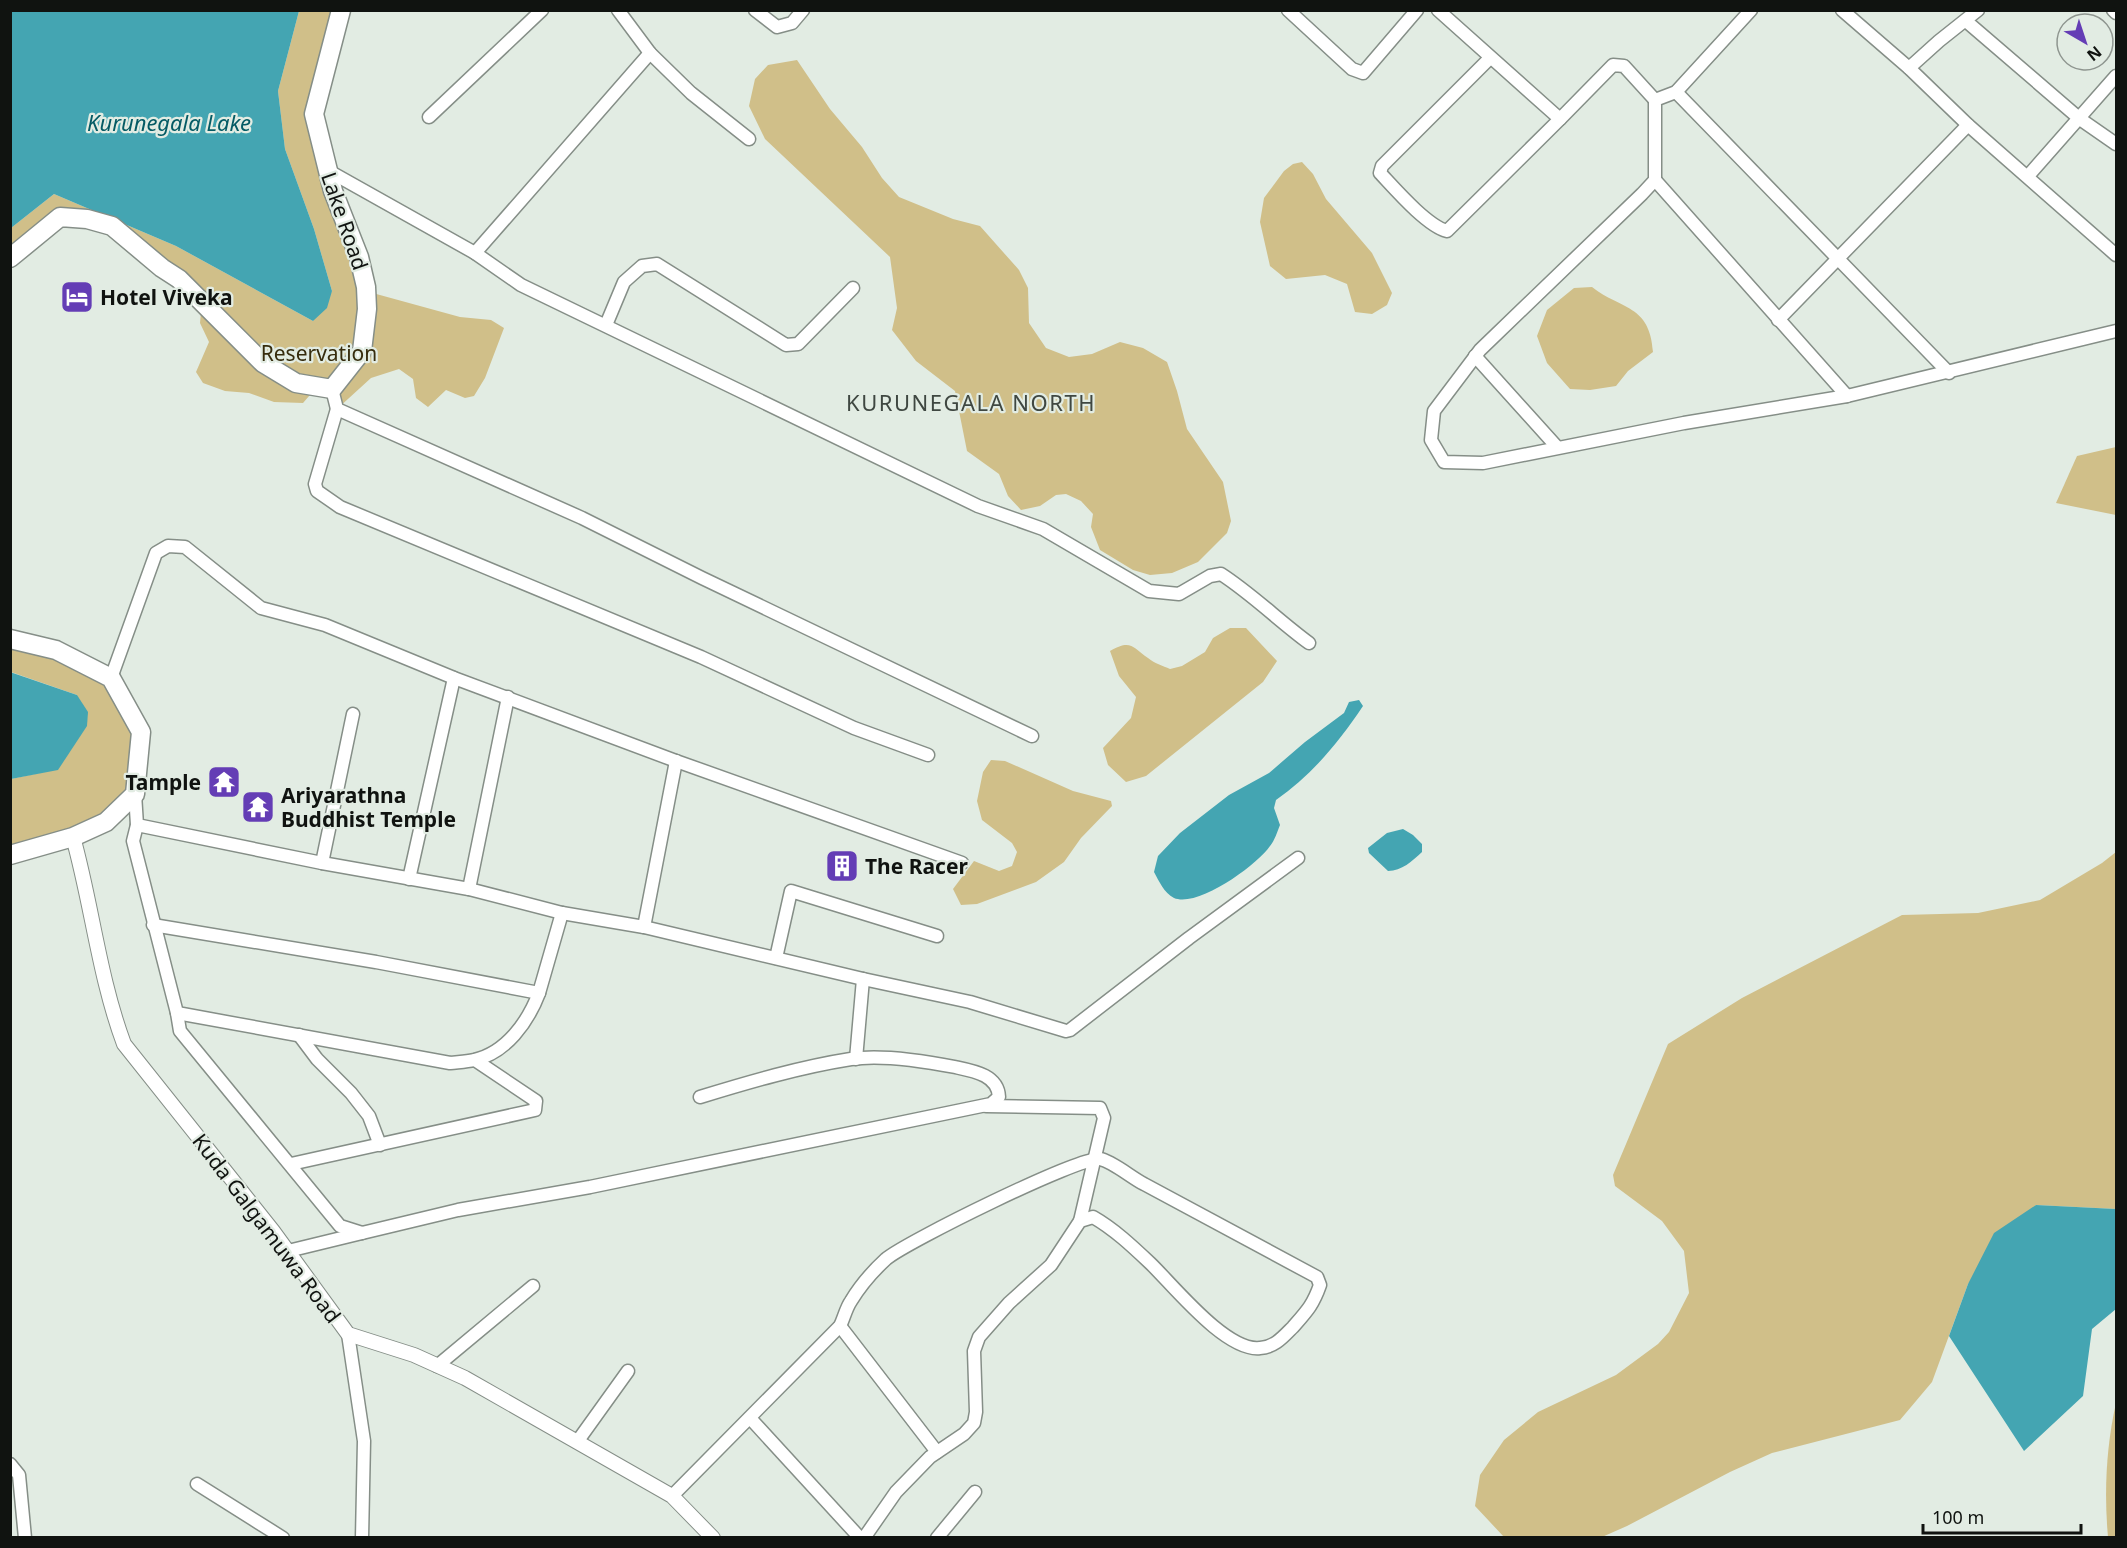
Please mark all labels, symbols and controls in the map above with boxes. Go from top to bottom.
north arrow [2055,12,2115,72]
text: N [2082,41,2106,66]
water label: Kurunegala Lake [87,107,251,137]
street label: Lake Road [315,168,375,274]
hotel icon: Hotel Viveka [59,279,95,315]
place label: Hotel Viveka [100,283,233,311]
park label: Reservation [261,339,377,367]
district label: KURUNEGALA NORTH [846,387,1096,417]
temple icon: Tample [206,764,242,800]
place label: Tample [125,768,201,796]
place label: Ariyarathna Buddhist Temple [281,781,456,833]
temple icon: Ariyarathna Buddhist Temple [240,789,276,825]
building icon: The Racer [824,848,860,884]
place label: The Racer [865,852,968,880]
street label: Kuda Galgamuwa Road [187,1128,347,1328]
scale bar [1923,1497,2080,1535]
text: 100 m [1932,1505,1984,1529]

